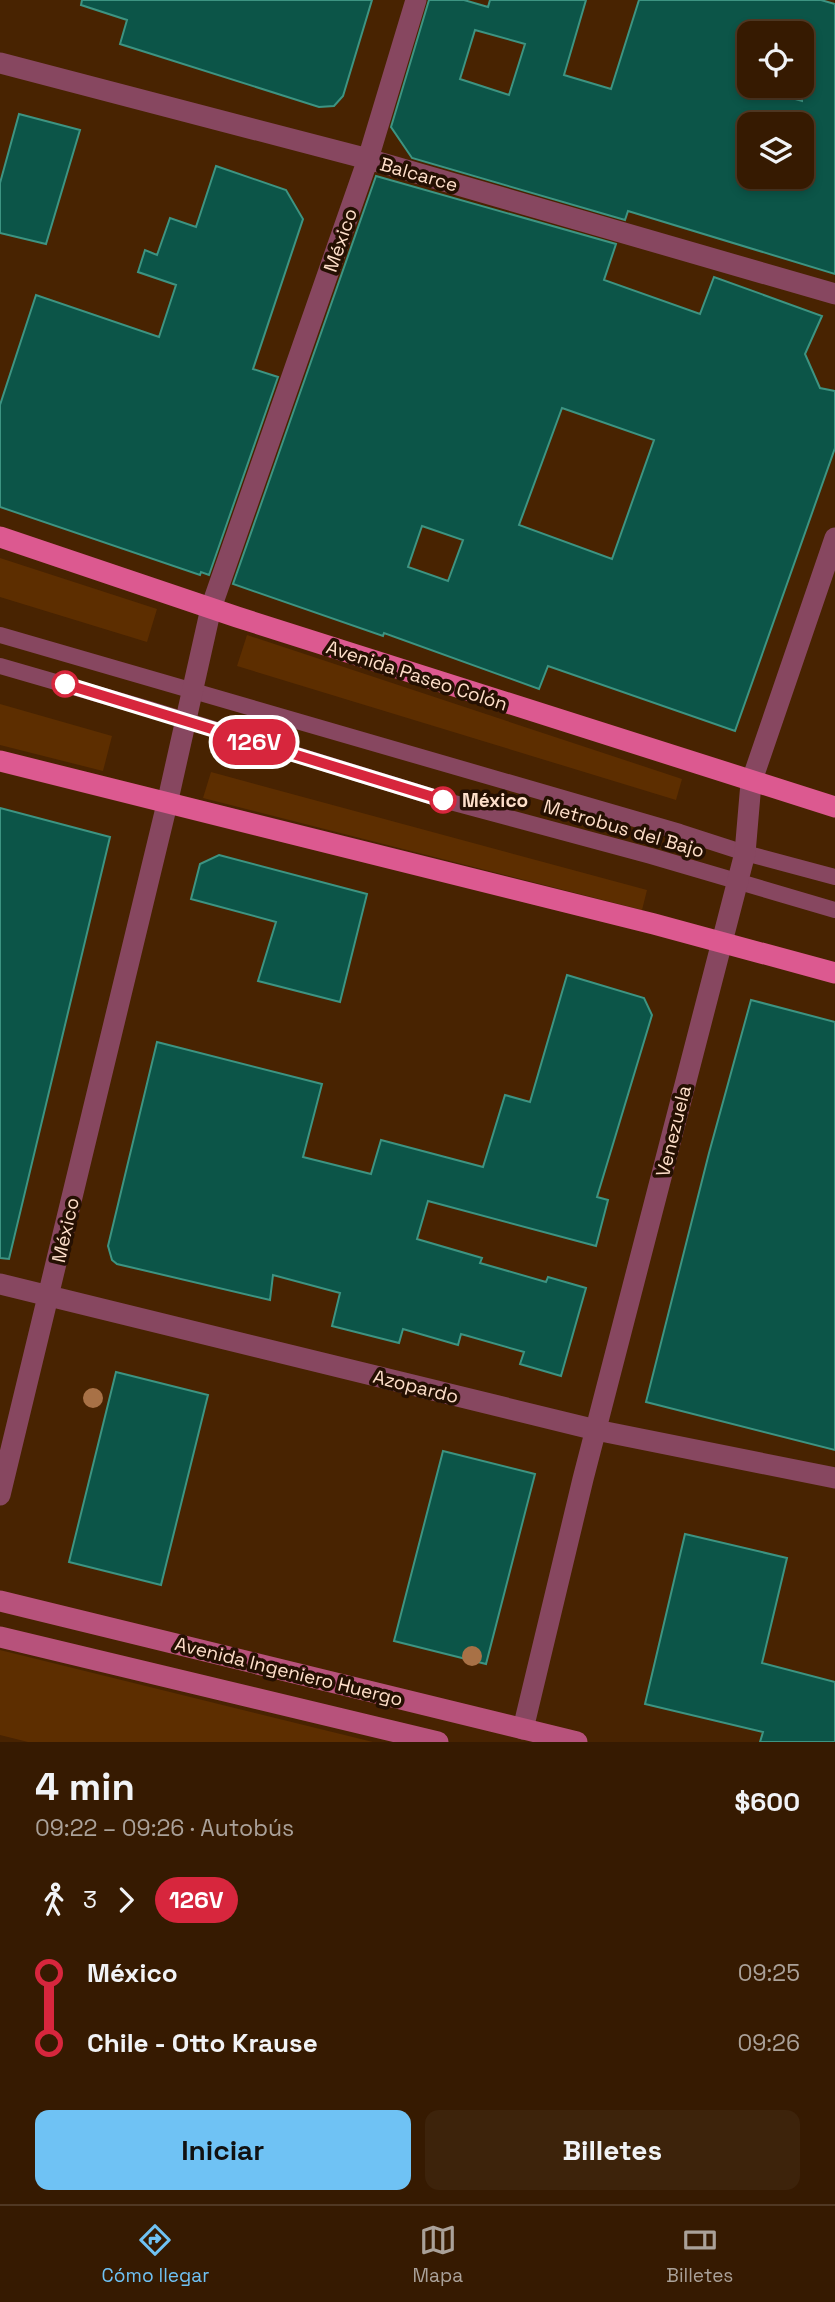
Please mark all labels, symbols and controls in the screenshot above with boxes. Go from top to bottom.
map controls [737,21,814,189]
button: locate [737,21,814,98]
button: layers [737,112,814,189]
street label: Balcarce [377,151,461,198]
street label: México [318,205,363,275]
street label: Avenida Paseo Colón [323,634,511,717]
unlabelled marker [52,671,78,697]
line badge: 126V [205,719,303,765]
text: 126V [227,726,281,757]
marker: México [430,787,456,813]
place label: México [462,788,528,813]
street label: Metrobus del Bajo [540,794,707,863]
street label: Venezuela [650,1083,697,1179]
street label: México [46,1195,85,1265]
street label: Azopardo [371,1364,461,1409]
street label: Avenida Ingeniero Huergo [172,1631,405,1712]
text: 4 min [35,1763,135,1811]
text: $600 [734,1785,800,1819]
text: 09:22 – 09:26 · Autobús [35,1813,294,1843]
icon: walk [35,1881,73,1919]
icon: forward [107,1881,145,1919]
text: 126V [169,1884,224,1915]
text: 3 [83,1885,97,1915]
text: México [87,1956,178,1990]
text: 09:25 [738,1958,800,1988]
text: Chile - Otto Krause [87,2026,318,2060]
text: 09:26 [737,2028,800,2058]
button: Iniciar [35,2110,411,2190]
button: Billetes [425,2110,800,2190]
tab: Cómo llegar [102,2221,209,2288]
tab: Mapa [413,2221,463,2288]
tab: Billetes [666,2221,733,2288]

